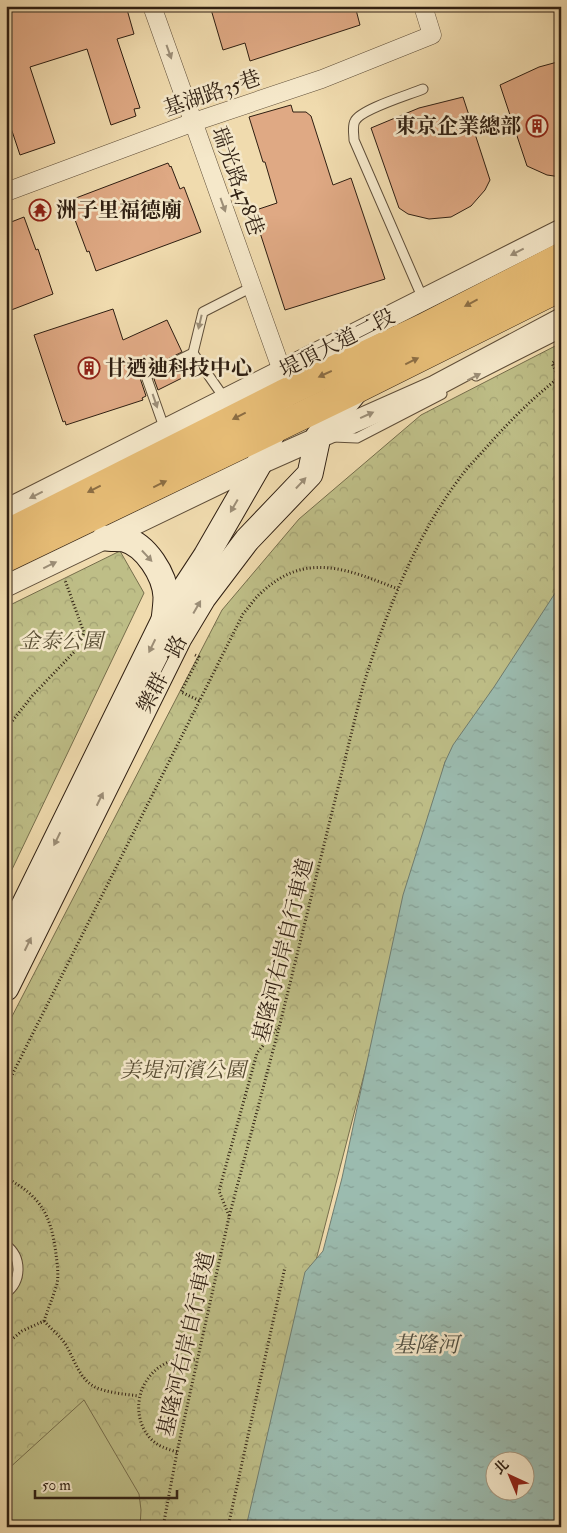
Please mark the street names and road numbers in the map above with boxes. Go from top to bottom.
street label: 基湖路35巷 [160,64,264,123]
street label: 瑞光路478巷 [205,123,270,240]
street label: 堤頂大道二段 [275,303,399,384]
street label: 樂群一路 [131,631,194,718]
street label: 基隆河右岸自行車道 [248,855,319,1045]
street label: 基隆河右岸自行車道 [152,1249,221,1439]

